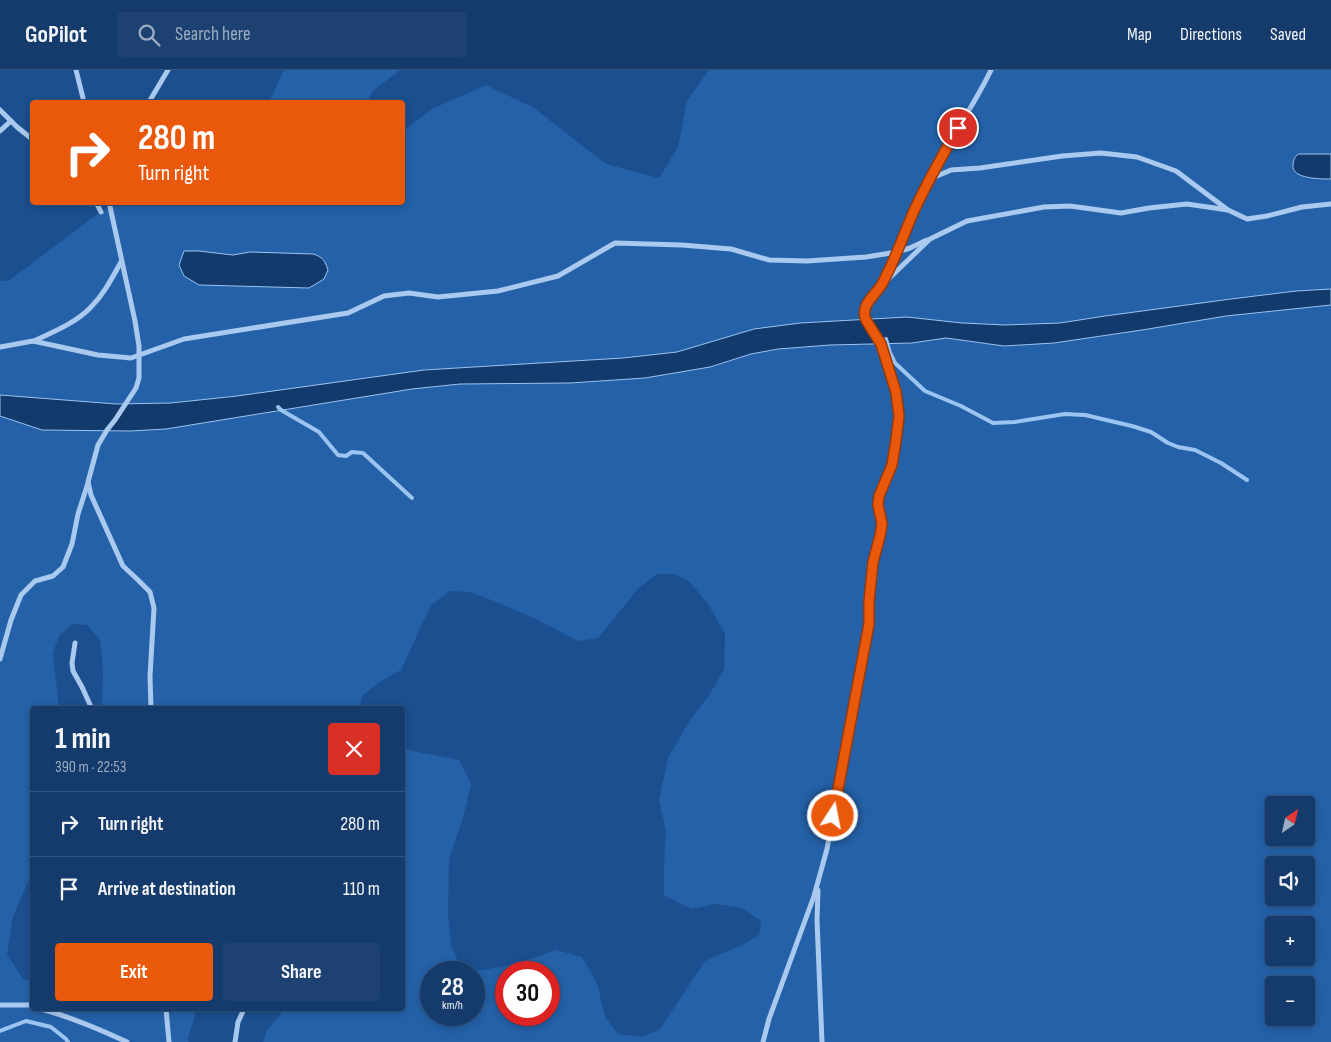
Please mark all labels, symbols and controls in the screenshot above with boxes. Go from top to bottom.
search box [117,12,467,57]
text: GoPilot [25,20,87,49]
icon: search [135,21,163,49]
text: Search here [175,23,251,46]
text: Map [1127,24,1152,45]
text: Directions [1180,24,1242,45]
text: Saved [1270,24,1306,45]
pin [937,107,979,149]
icon: arrive [944,114,972,142]
text: 280 m [138,117,215,160]
icon: right [55,120,120,185]
text: Turn right [138,160,209,187]
text: 1 min [55,721,111,757]
button: close [328,723,380,775]
text: 390 m · 22:53 [55,758,126,777]
position arrow [806,789,858,841]
north arrow [1265,796,1315,846]
map controls [1265,796,1315,1026]
icon: right [55,810,83,838]
text: Turn right [98,813,163,836]
text: 280 m [340,813,380,836]
button: sound [1265,856,1315,906]
icon: arrive [55,875,83,903]
text: Arrive at destination [98,878,236,901]
text: 110 m [343,878,380,901]
button: + [1265,916,1315,966]
button: Exit [55,943,213,1001]
button: Share [223,943,380,1001]
speed limit sign: 30 [495,961,560,1026]
text: 28 [441,972,464,1003]
button: − [1265,976,1315,1026]
text: km/h [442,998,463,1013]

